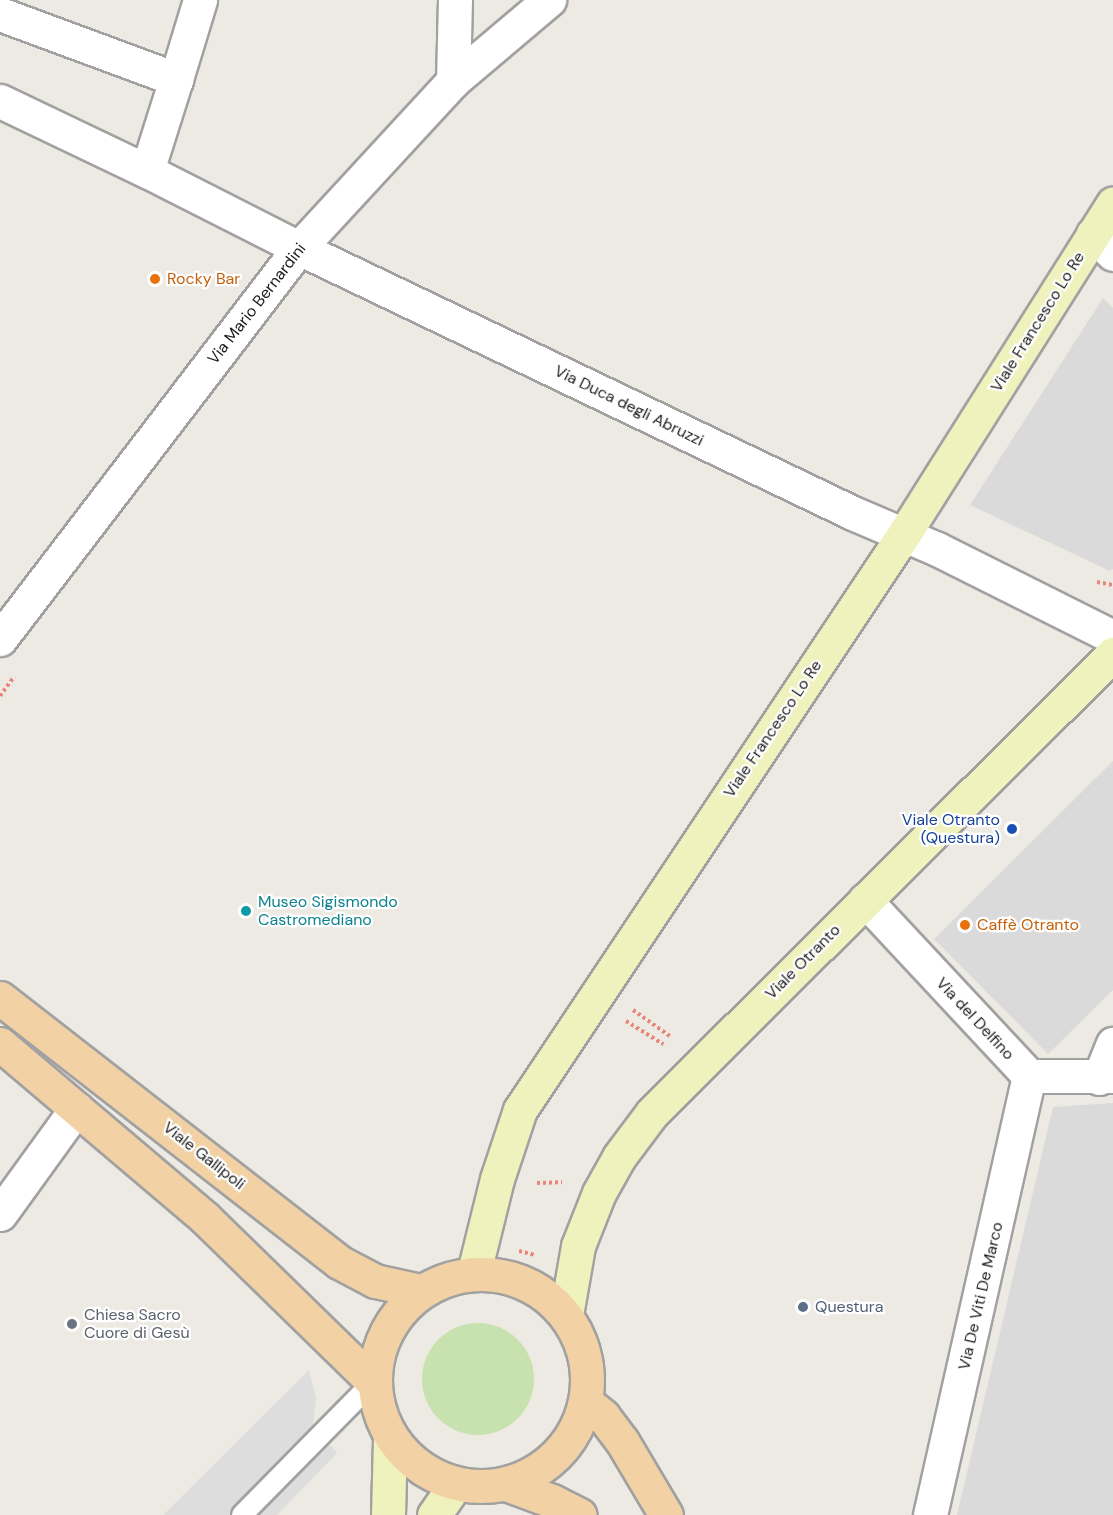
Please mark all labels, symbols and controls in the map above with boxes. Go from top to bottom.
street label: Via Mario Bernardini [204,240,310,368]
street label: Viale Francesco Lo Re [987,248,1089,396]
place label: Rocky Bar [167,269,240,289]
marker: Rocky Bar [148,272,162,286]
street label: Via Duca degli Abruzzi [551,361,707,451]
street label: Viale Francesco Lo Re [720,657,826,801]
place label: Viale Otranto (Questura) [902,810,1000,848]
marker: Viale Otranto (Questura) [1005,822,1019,836]
place label: Museo Sigismondo Castromediano [258,892,398,930]
marker: Museo Sigismondo Castromediano [239,904,253,918]
place label: Caffè Otranto [977,915,1079,935]
marker: Caffè Otranto [958,918,972,932]
street label: Viale Otranto [762,921,844,1003]
street label: Via del Delfino [932,974,1018,1064]
street label: Viale Gallipoli [159,1118,249,1194]
street label: Via De Viti De Marco [955,1220,1007,1372]
place label: Questura [815,1297,883,1317]
marker: Questura [796,1300,810,1314]
place label: Chiesa Sacro Cuore di Gesù [84,1305,190,1343]
marker: Chiesa Sacro Cuore di Gesù [65,1317,79,1331]

